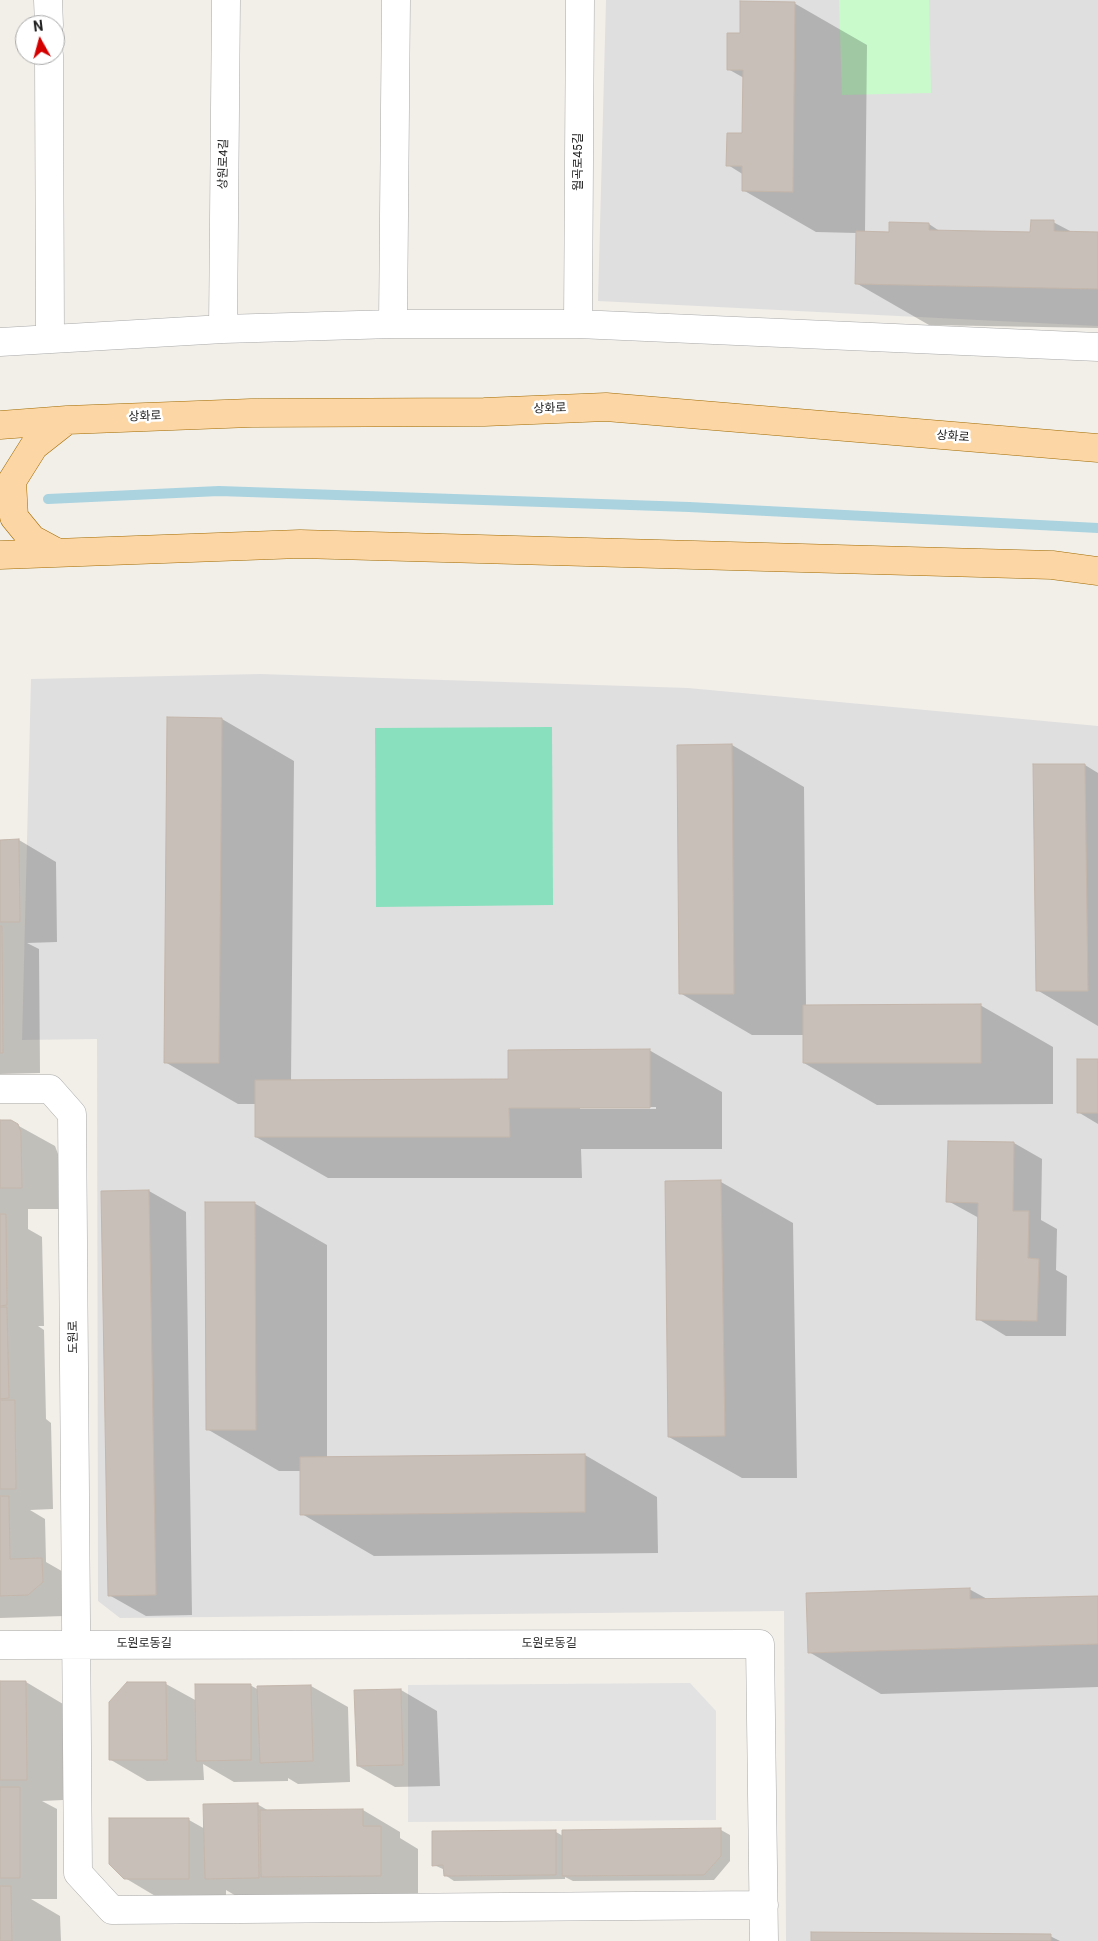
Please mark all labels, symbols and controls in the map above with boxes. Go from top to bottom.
north arrow [15,15,65,65]
text: N [32,18,44,35]
street label: 월곡로45길 [572,133,586,191]
street label: 상원로4길 [216,138,232,190]
street label: 상화로 [533,401,567,417]
street label: 상화로 [128,409,162,425]
street label: 상화로 [936,429,970,445]
street label: 도원로 [67,1320,81,1354]
street label: 도원로동길 [116,1637,172,1651]
street label: 도원로동길 [521,1637,577,1651]

